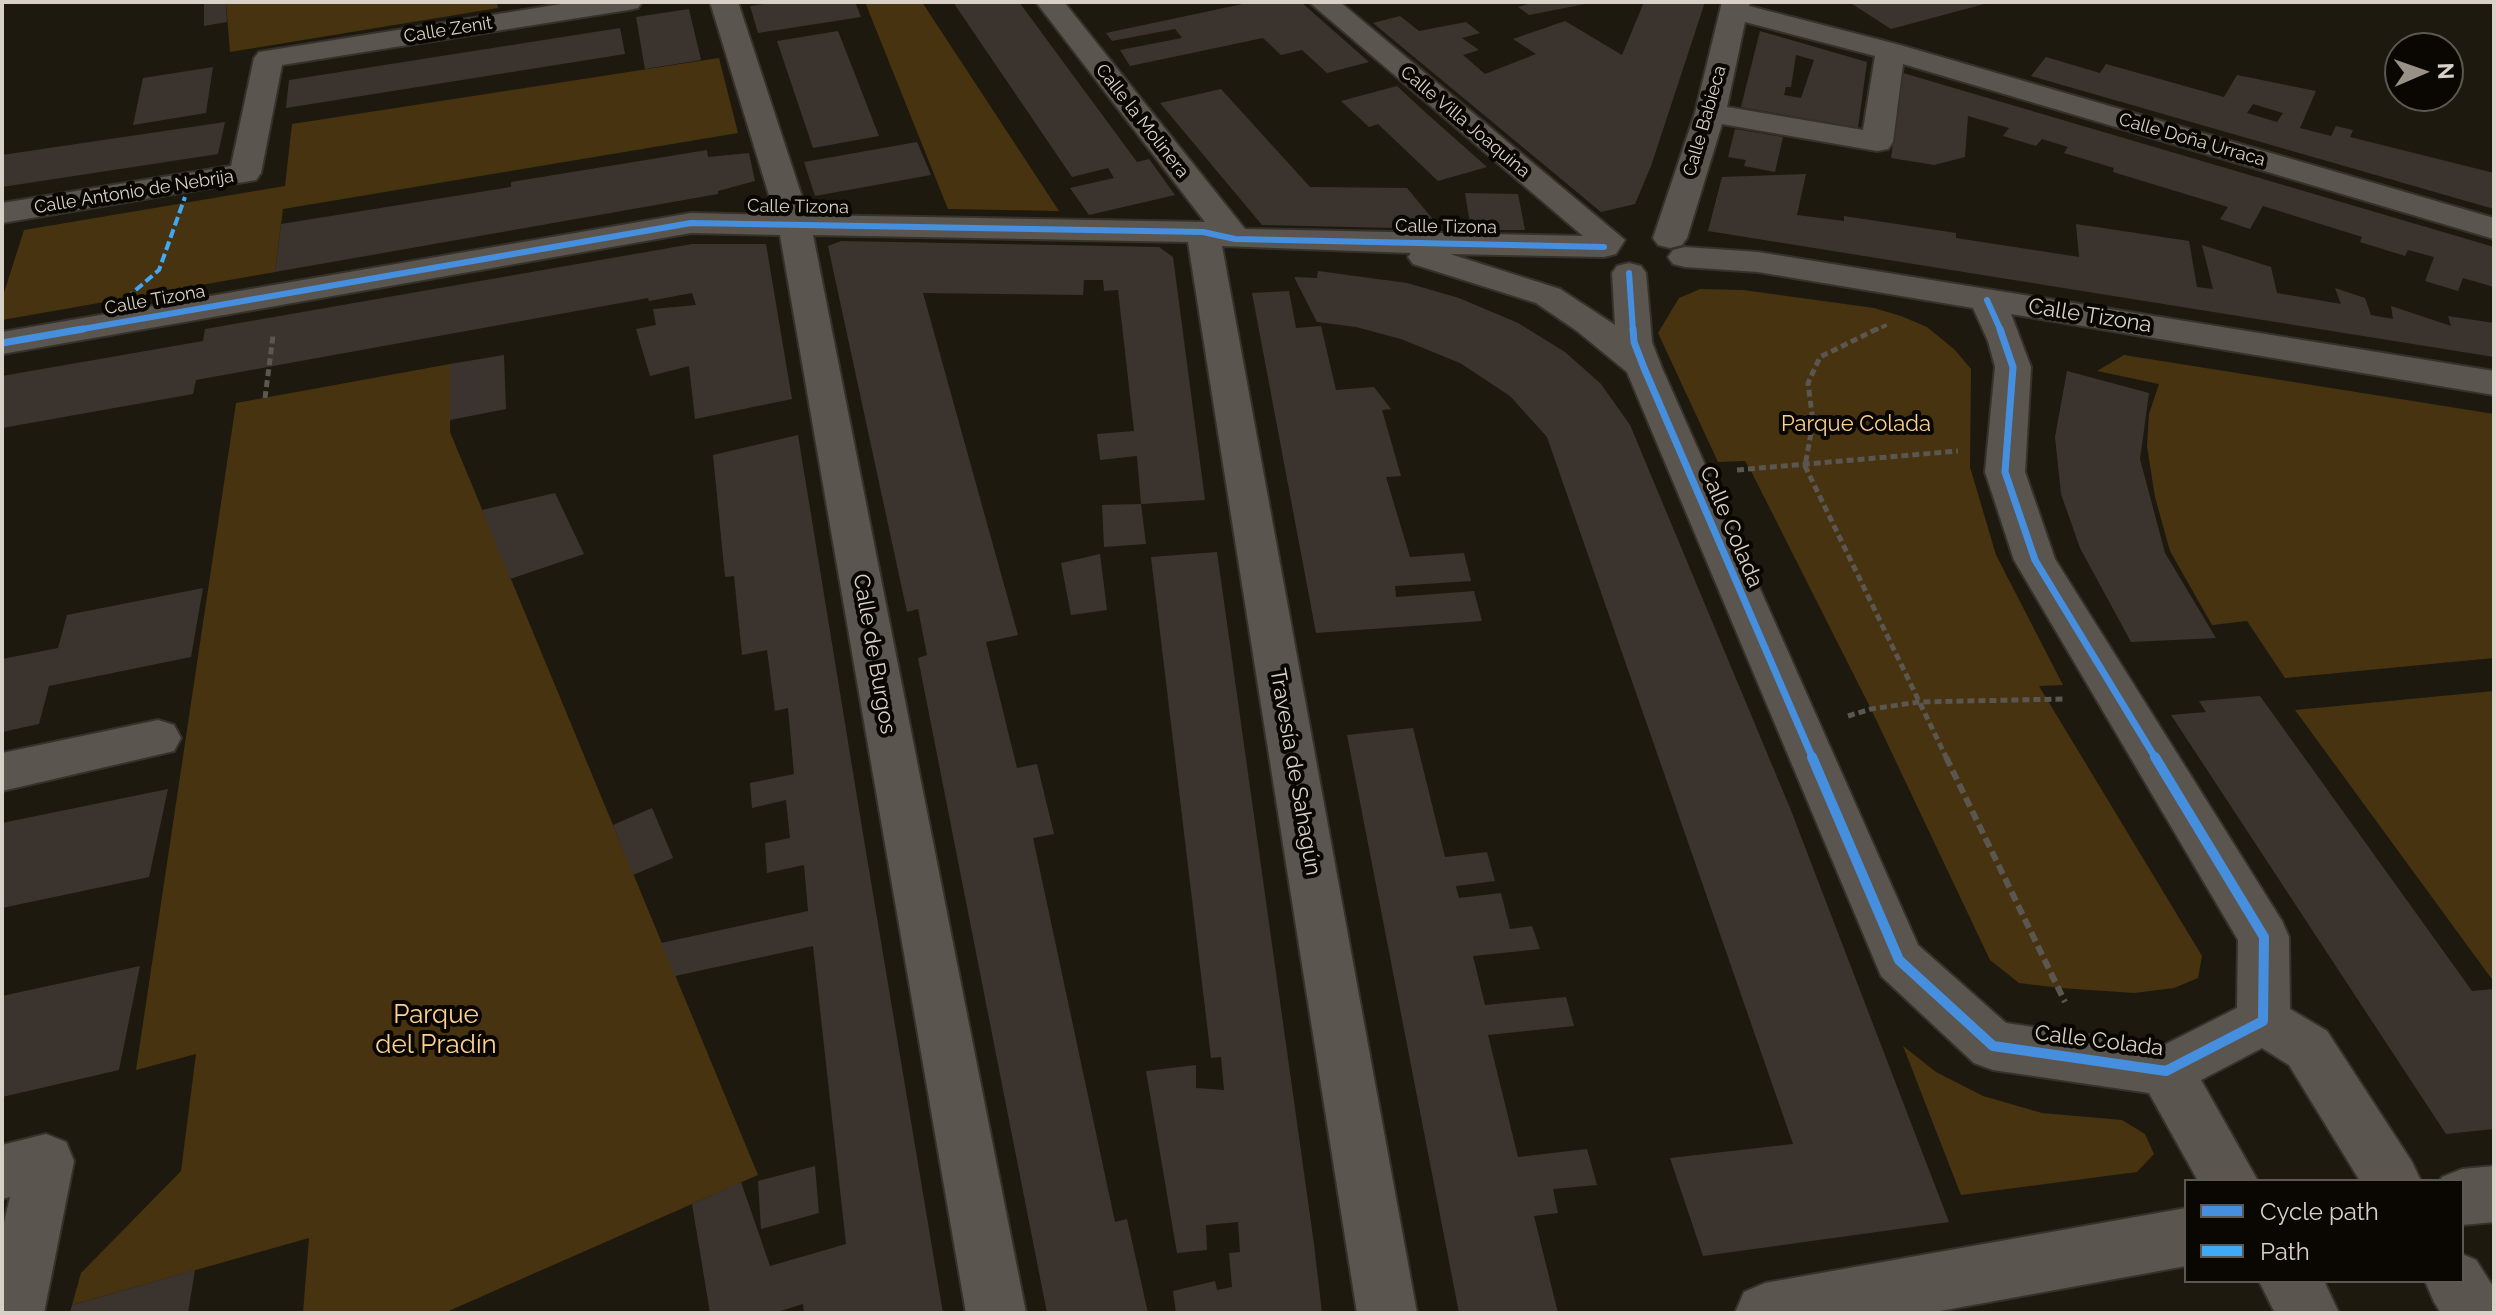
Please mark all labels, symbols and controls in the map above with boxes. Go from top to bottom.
street label: Calle Zenit [402,12,494,48]
north arrow [2384,32,2464,112]
street label: Calle la Molinera [1091,60,1193,182]
street label: Calle Villa Joaquina [1396,62,1534,182]
text: N [2433,62,2459,80]
street label: Calle Babieca [1679,63,1731,179]
street label: Calle Doña Urraca [2116,109,2268,171]
street label: Calle Antonio de Nebrija [33,166,235,218]
street label: Calle Tizona [747,195,849,219]
street label: Calle Tizona [1395,215,1497,239]
street label: Calle Tizona [103,281,207,319]
street label: Calle Tizona [2027,293,2153,339]
park label: Parque Colada [1781,411,1931,437]
street label: Calle Colada [1694,462,1768,592]
street label: Calle de Burgos [847,572,901,736]
street label: Travesía de Sahagún [1264,666,1326,878]
park label: Parque del Pradín [375,999,497,1060]
street label: Calle Colada [2033,1020,2165,1062]
legend [2184,1179,2464,1283]
text: Cycle path [2260,1197,2379,1226]
text: Path [2260,1237,2310,1266]

